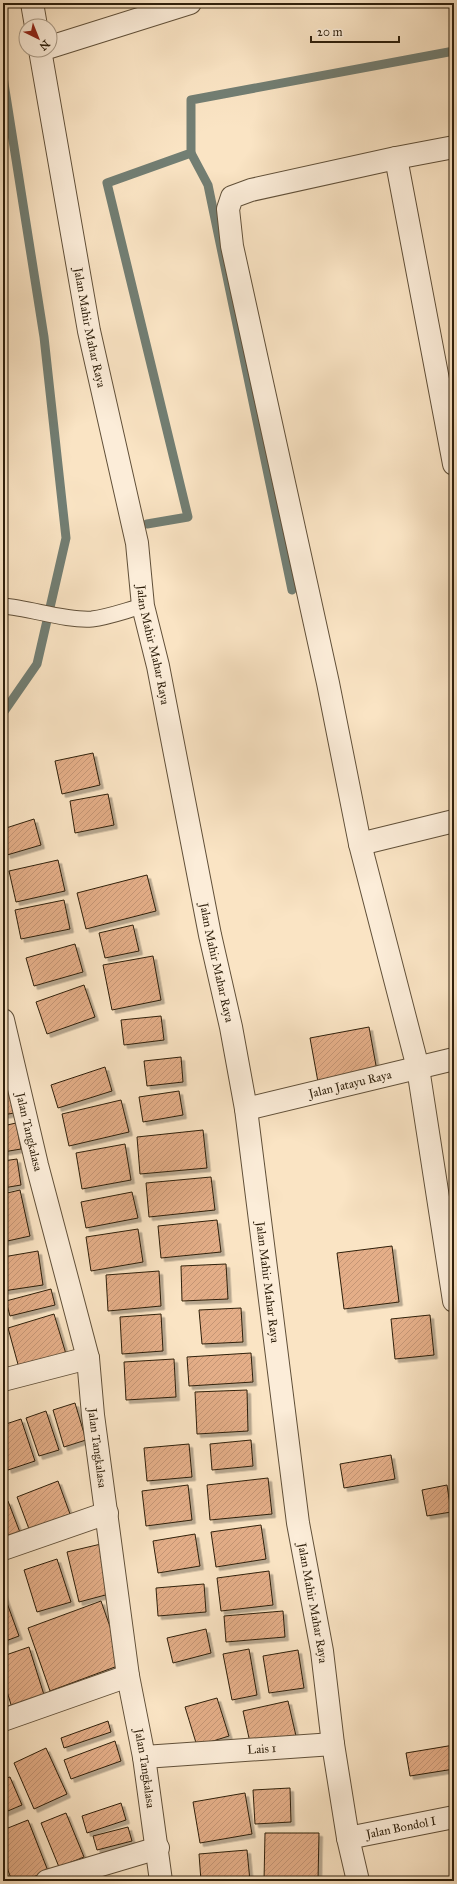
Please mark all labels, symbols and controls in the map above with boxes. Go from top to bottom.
north arrow [18,18,58,58]
scale bar [311,18,399,44]
text: 20 m [317,25,343,39]
text: N [36,37,52,53]
street label: Jalan Mahir Mahar Raya [70,265,109,390]
street label: Jalan Mahir Mahar Raya [133,583,172,707]
street label: Jalan Mahir Mahar Raya [196,900,237,1024]
street label: Jalan Jatayu Raya [305,1067,394,1102]
street label: Jalan Tangkalasa [12,1089,46,1174]
street label: Jalan Mahir Mahar Raya [252,1219,282,1344]
street label: Jalan Tangkalasa [84,1406,110,1490]
street label: Jalan Mahir Mahar Raya [294,1540,330,1665]
street label: Jalan Tangkalasa [130,1725,158,1810]
street label: Lais 1 [247,1741,277,1757]
street label: Jalan Bondol I [363,1814,437,1843]

